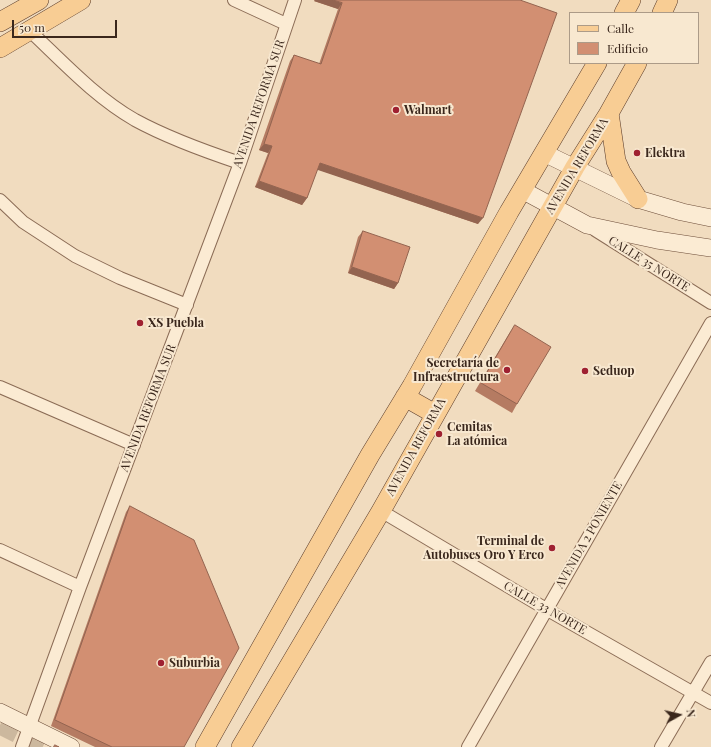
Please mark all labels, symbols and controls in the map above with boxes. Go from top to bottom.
scale bar [14,12,119,38]
legend [569,12,699,64]
text: 50 m [19,19,45,35]
text: Calle [607,20,634,36]
street label: AVENIDA REFORMA SUR [230,38,288,170]
text: Edificio [607,40,648,56]
place label: Walmart [404,103,452,117]
marker: Walmart [391,105,401,115]
street label: AVENIDA REFORMA [543,115,611,217]
place label: Elektra [645,146,685,160]
marker: Elektra [632,148,642,158]
street label: CALLE 35 NORTE [606,233,692,295]
place label: XS Puebla [148,316,204,330]
marker: XS Puebla [135,318,145,328]
street label: AVENIDA REFORMA SUR [117,342,179,474]
place label: Secretaría de Infraestructura [413,356,499,384]
place label: Seduop [593,364,634,378]
marker: Secretaría de Infraestructura [502,365,512,375]
marker: Seduop [580,366,590,376]
street label: AVENIDA REFORMA [383,396,449,498]
place label: Cemitas La atómica [447,420,507,448]
marker: Cemitas La atómica [434,429,444,439]
street label: AVENIDA 2 PONIENTE [553,479,625,591]
place label: Terminal de Autobuses Oro Y Erco [423,534,544,562]
marker: Terminal de Autobuses Oro Y Erco [547,543,557,553]
street label: CALLE 33 NORTE [501,578,589,638]
place label: Suburbia [169,656,220,670]
marker: Suburbia [156,658,166,668]
north arrow [659,695,699,735]
text: N [683,708,699,718]

